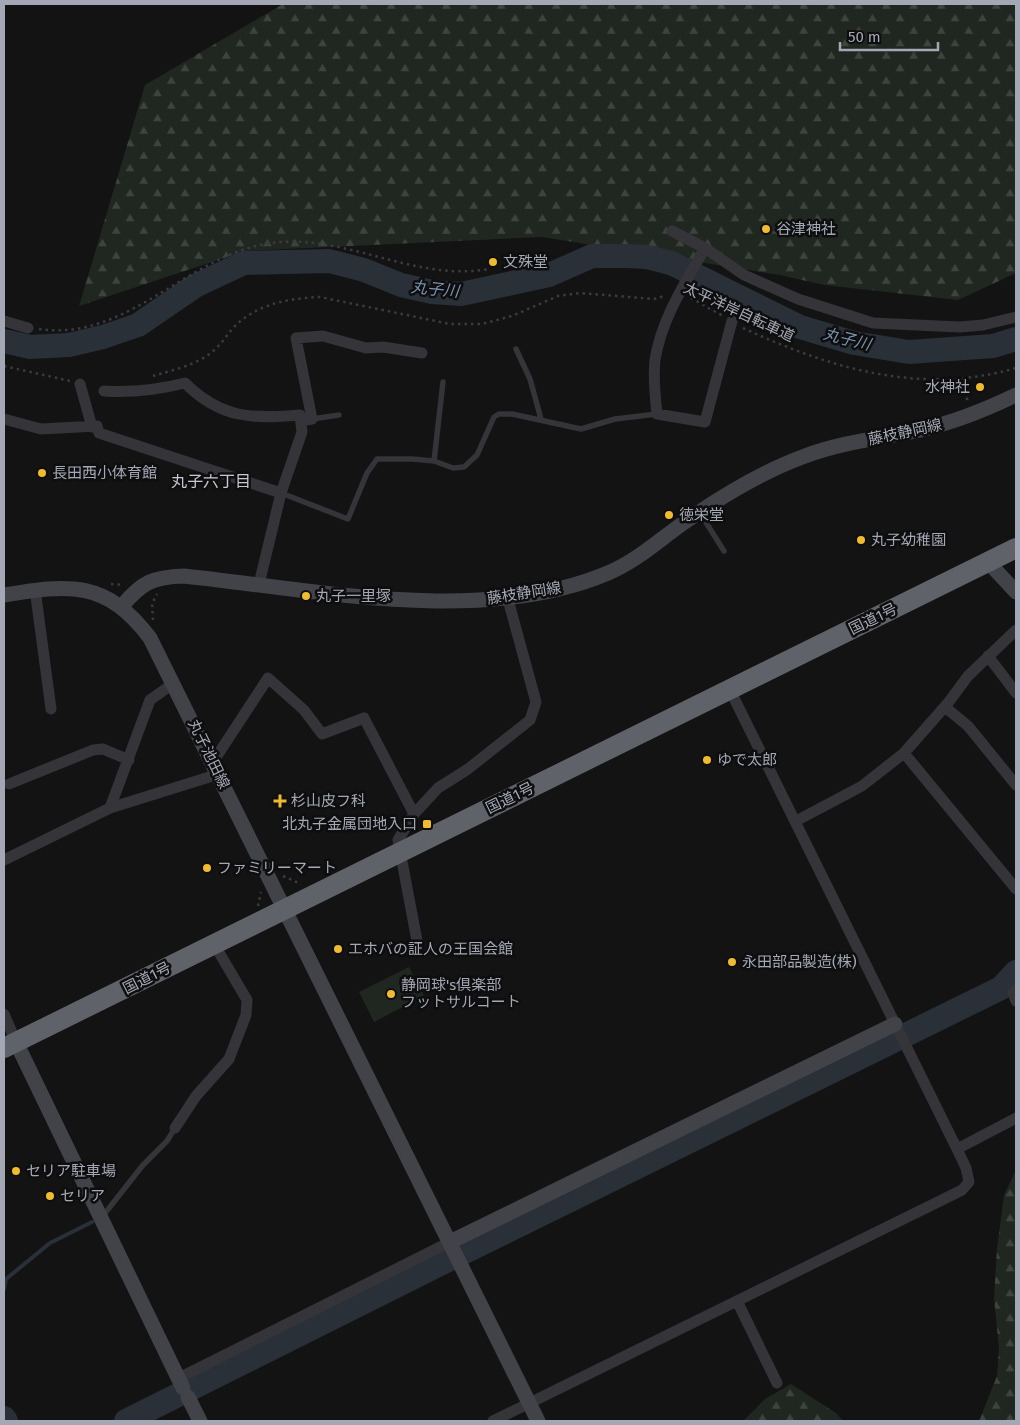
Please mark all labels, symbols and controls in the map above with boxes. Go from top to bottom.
scale bar [840,20,938,52]
text: 50 m [848,28,881,46]
place label: 谷津神社 [776,220,836,238]
marker: 谷津神社 [760,223,772,235]
place label: 文殊堂 [503,253,548,271]
marker: 文殊堂 [487,256,499,268]
water label: 丸子川 [410,277,462,301]
street label: 太平洋岸自転車道 [681,278,797,346]
water label: 丸子川 [821,324,875,355]
place label: 水神社 [925,378,970,396]
marker: 水神社 [974,381,986,393]
street label: 藤枝静岡線 [866,415,944,449]
place label: 長田西小体育館 [52,464,157,482]
marker: 長田西小体育館 [36,467,48,479]
district label: 丸子六丁目 [171,472,251,491]
place label: 徳栄堂 [679,506,724,524]
marker: 徳栄堂 [663,509,675,521]
place label: 丸子幼稚園 [871,531,946,549]
marker: 丸子幼稚園 [855,534,867,546]
street label: 藤枝静岡線 [486,578,562,608]
place label: 丸子一里塚 [316,587,391,605]
marker: 丸子一里塚 [300,590,312,602]
street label: 国道1号 [846,600,900,638]
street label: 丸子池田線 [184,716,234,792]
place label: ゆで太郎 [717,751,777,769]
marker: ゆで太郎 [701,754,713,766]
street label: 国道1号 [483,779,537,817]
place label: 杉山皮フ科 [291,792,366,810]
marker: 杉山皮フ科 [273,794,287,808]
place label: 北丸子金属団地入口 [282,815,417,833]
marker: 北丸子金属団地入口 [421,818,433,830]
place label: ファミリーマート [217,859,337,877]
marker: ファミリーマート [201,862,213,874]
place label: エホバの証人の王国会館 [348,940,513,958]
marker: エホバの証人の王国会館 [332,943,344,955]
place label: 永田部品製造(株) [742,953,857,971]
marker: 永田部品製造(株) [726,956,738,968]
street label: 国道1号 [120,958,174,998]
place label: 静岡球's倶楽部 フットサルコート [401,976,521,1011]
marker: 静岡球's倶楽部 フットサルコート [385,988,397,1000]
place label: セリア駐車場 [26,1162,116,1180]
marker: セリア駐車場 [10,1165,22,1177]
place label: セリア [60,1187,105,1205]
marker: セリア [44,1190,56,1202]

